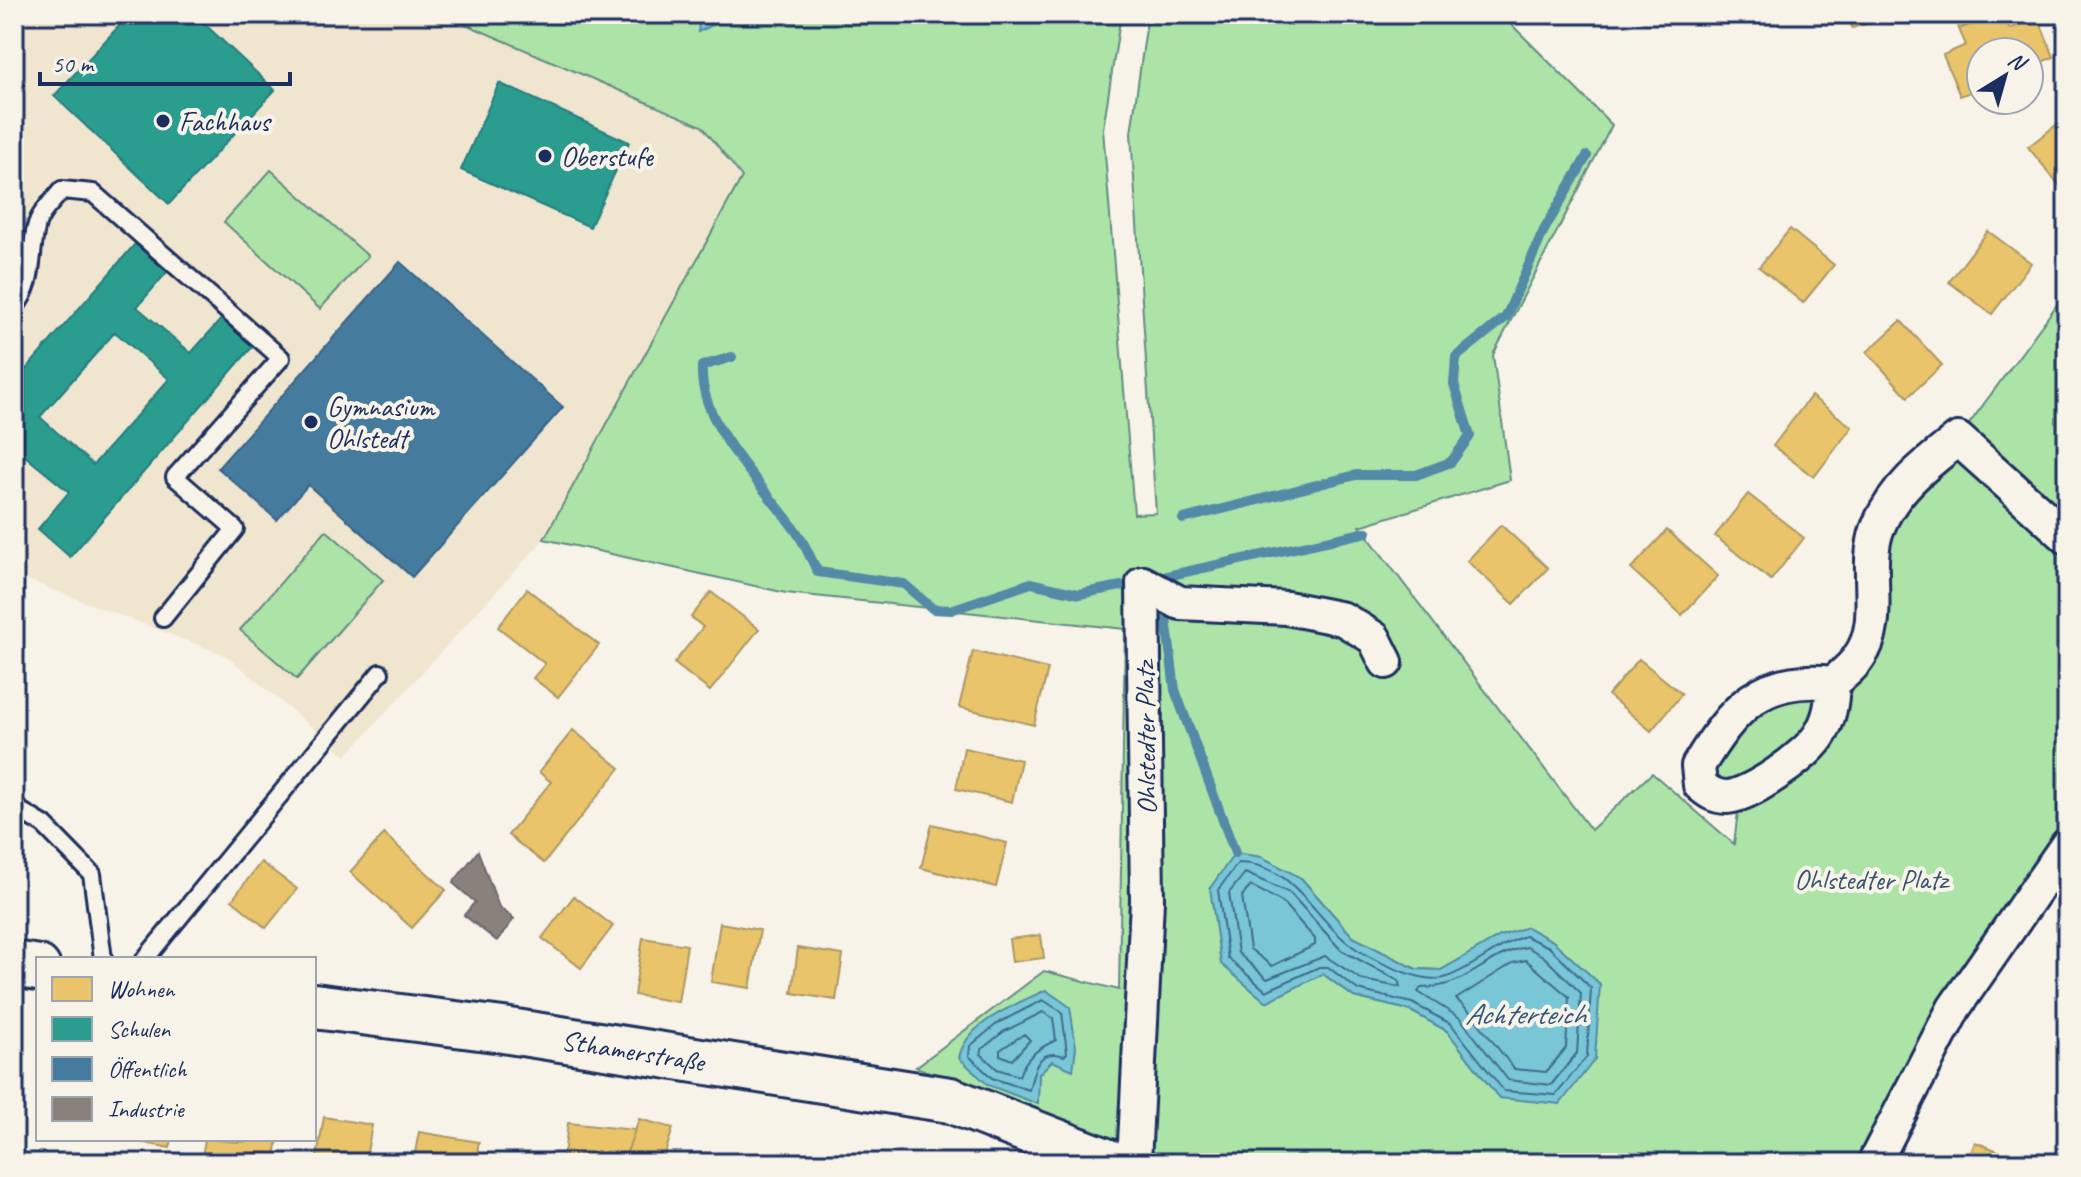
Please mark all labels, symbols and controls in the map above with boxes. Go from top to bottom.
scale bar [40,36,290,86]
north arrow [1965,36,2045,116]
text: N [2003,46,2033,78]
text: 50 m [52,49,95,79]
place label: Fachhaus [179,104,272,139]
marker: Fachhaus [154,112,172,130]
place label: Oberstufe [561,139,655,174]
marker: Oberstufe [536,147,554,165]
place label: Gymnasium Ohlstedt [327,389,436,456]
marker: Gymnasium Ohlstedt [302,413,320,431]
street label: Ohlstedter Platz [1127,658,1164,815]
park label: Ohlstedter Platz [1794,862,1951,897]
legend [36,957,316,1141]
text: Wohnen [108,974,175,1004]
water label: Achterteich [1465,995,1587,1033]
text: Schulen [108,1014,171,1044]
street label: Sthamerstraße [559,1022,709,1080]
text: Öffentlich [108,1054,188,1084]
text: Industrie [108,1094,186,1124]

